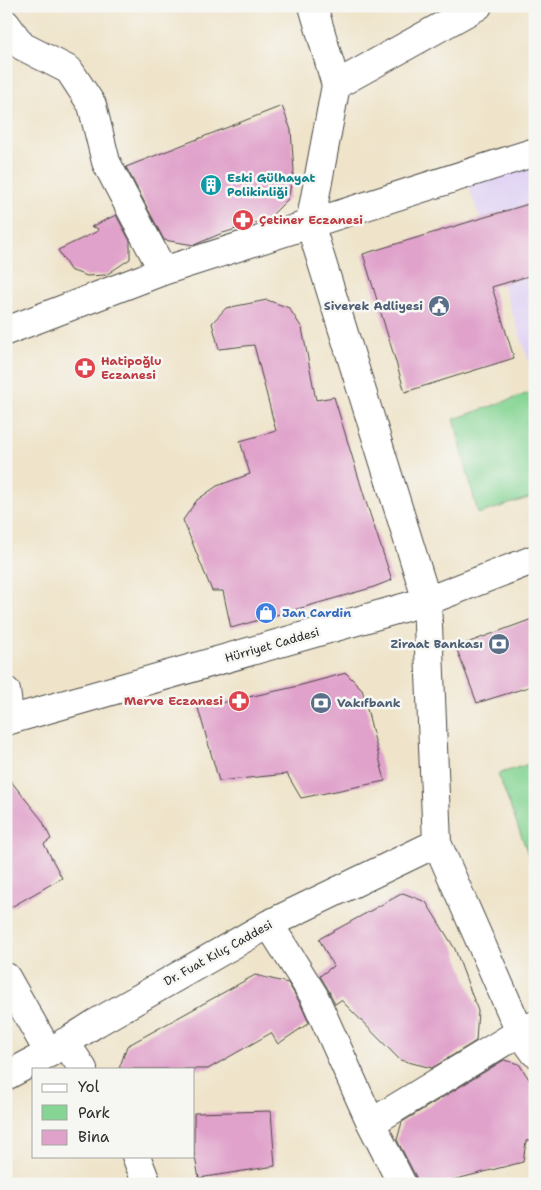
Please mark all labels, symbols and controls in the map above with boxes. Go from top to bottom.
place label: Eski Gülhayat Polikinliği [227,170,315,200]
building icon: Eski Gülhayat Polikinliği [199,173,223,197]
pharmacy icon: Çetiner Eczanesi [231,208,255,232]
place label: Çetiner Eczanesi [259,212,363,228]
public building icon: Siverek Adliyesi [427,294,451,318]
place label: Siverek Adliyesi [324,298,423,314]
place label: Hatipoğlu Eczanesi [101,353,162,383]
pharmacy icon: Hatipoğlu Eczanesi [73,356,97,380]
shop icon: Jan Cardin [254,601,278,625]
place label: Jan Cardin [282,605,351,621]
street label: Hürriyet Caddesi [223,624,321,666]
bank icon: Ziraat Bankası [487,632,511,656]
place label: Ziraat Bankası [390,636,483,652]
pharmacy icon: Merve Eczanesi [227,689,251,713]
bank icon: Vakıfbank [309,691,333,715]
place label: Merve Eczanesi [124,693,223,709]
place label: Vakıfbank [337,695,401,711]
street label: Dr. Fuat Kılıç Caddesi [161,916,275,990]
legend [32,1068,195,1158]
text: Yol [78,1077,100,1097]
text: Park [78,1103,110,1123]
text: Bina [78,1127,110,1147]

